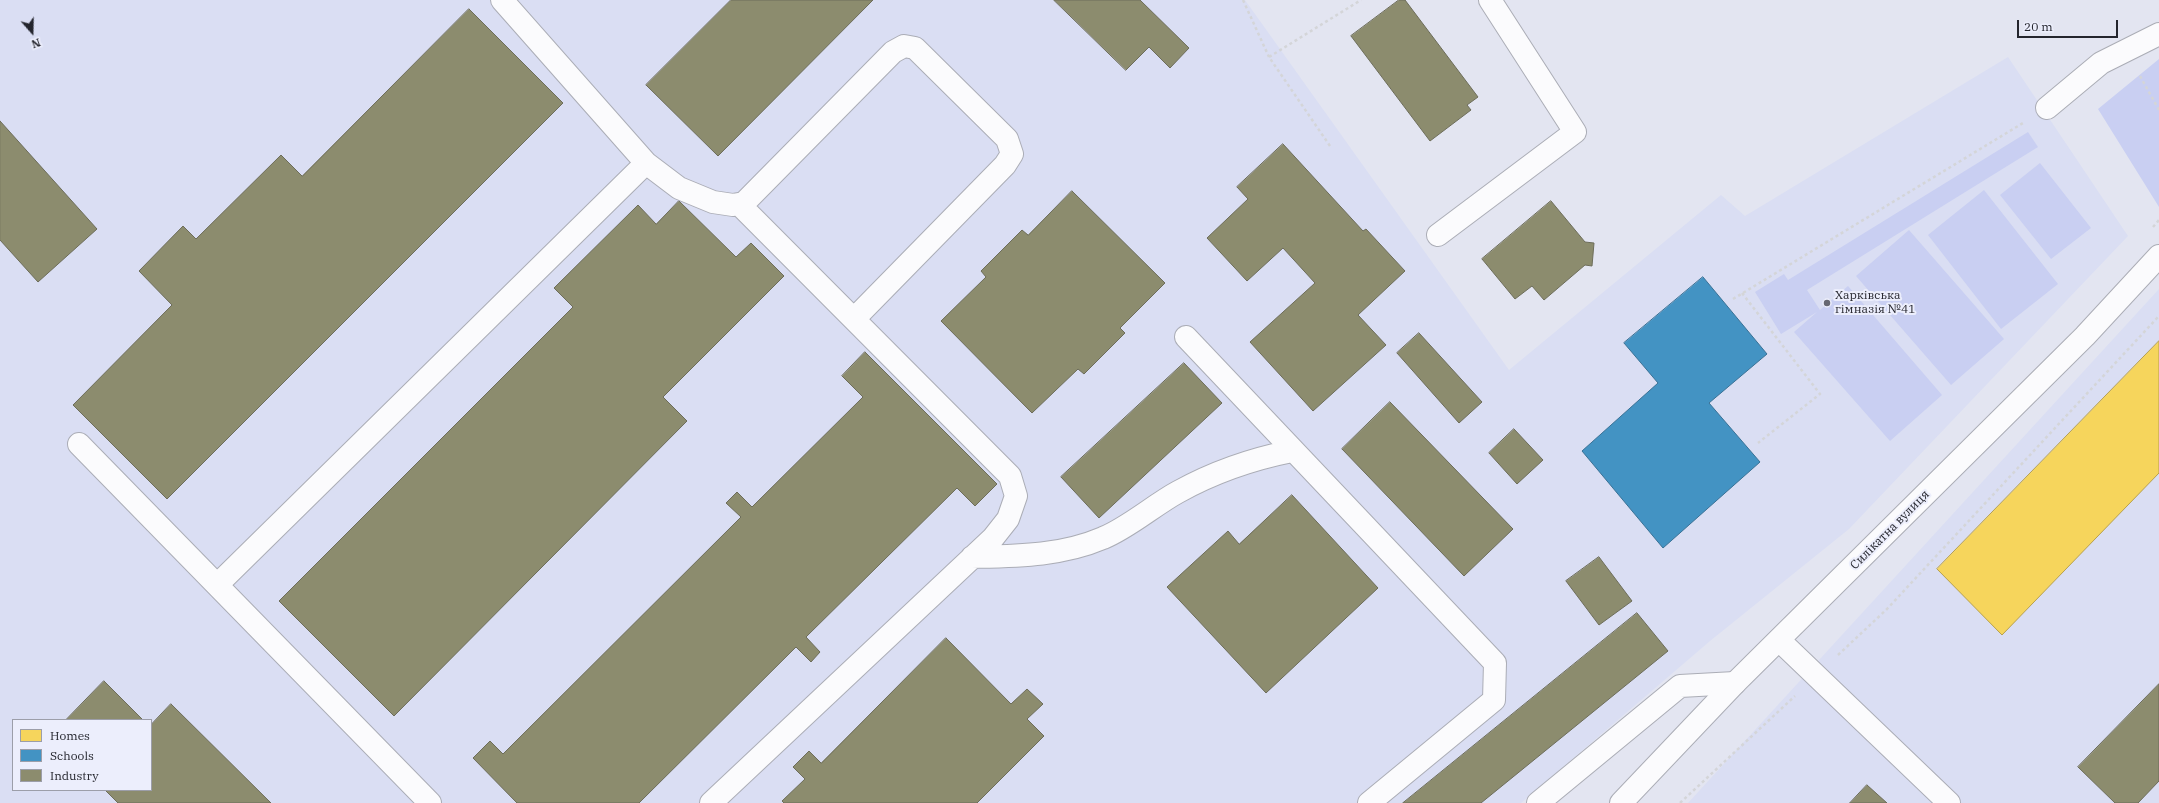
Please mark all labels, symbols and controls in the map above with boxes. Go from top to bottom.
north arrow [12,12,52,52]
scale bar [2019,12,2120,38]
text: 20 m [2024,19,2053,34]
text: N [30,35,43,51]
place label: Харківська гімназія №41 [1835,289,1915,317]
marker: Харківська гімназія №41 [1822,298,1832,308]
street label: Силікатна вулиця [1847,487,1933,573]
legend [12,719,152,791]
text: Homes [50,728,90,743]
text: Schools [50,748,94,763]
text: Industry [50,768,99,783]

